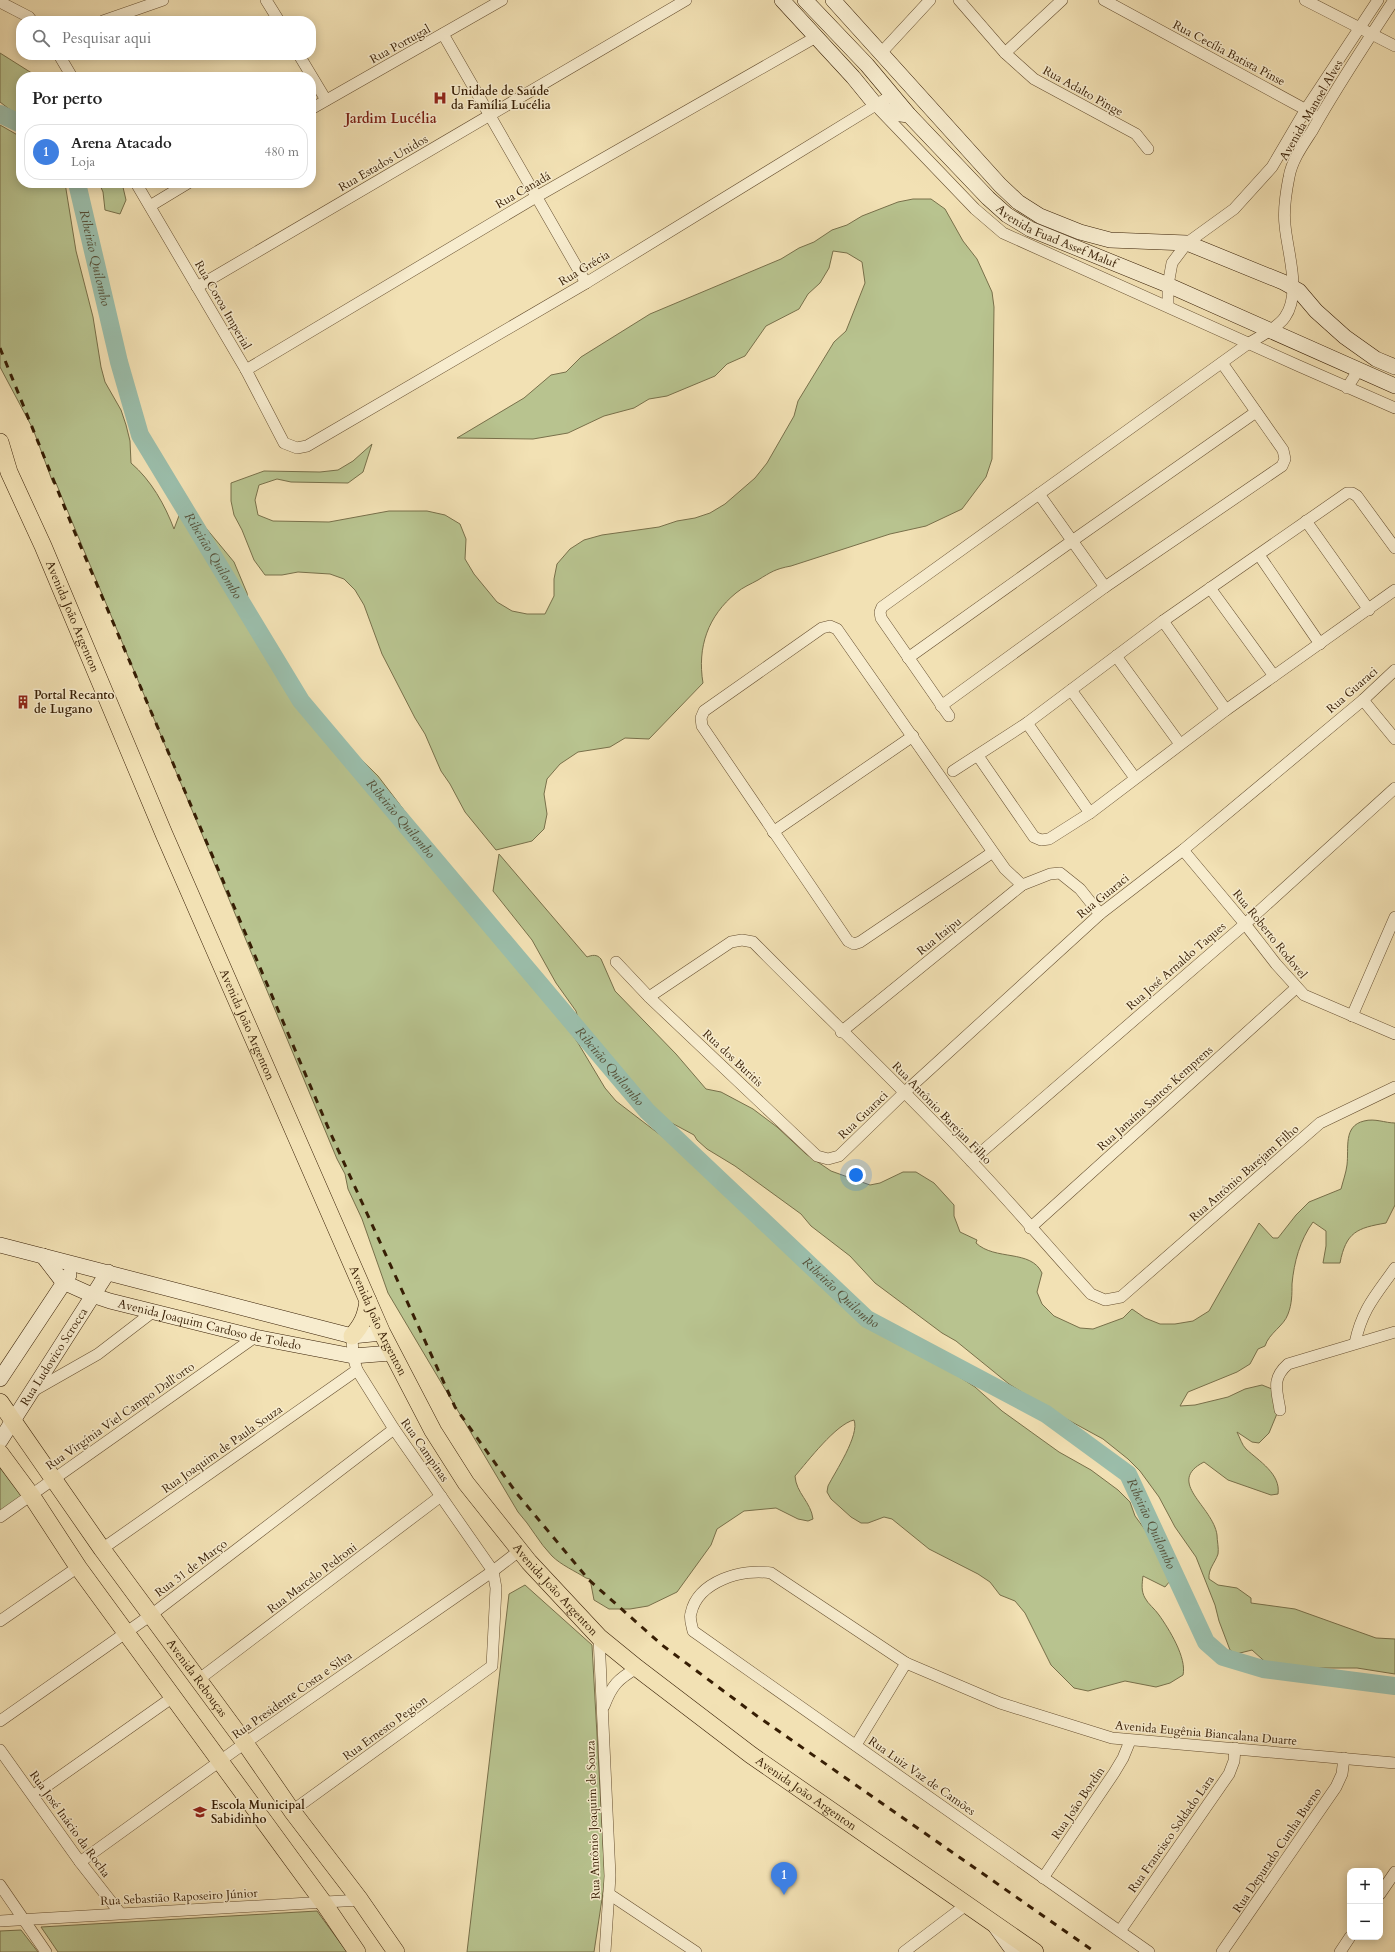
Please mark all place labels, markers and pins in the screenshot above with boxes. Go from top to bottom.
place label: Unidade de Saúde da Família Lucélia [451,83,551,113]
hospital icon: Unidade de Saúde da Família Lucélia [432,90,448,106]
place label: Portal Recanto de Lugano [34,687,114,717]
building icon: Portal Recanto de Lugano [15,694,31,710]
place label: Escola Municipal Sabidinho [211,1797,305,1827]
school or university icon: Escola Municipal Sabidinho [192,1804,208,1820]
pin: 1 [771,1862,797,1895]

